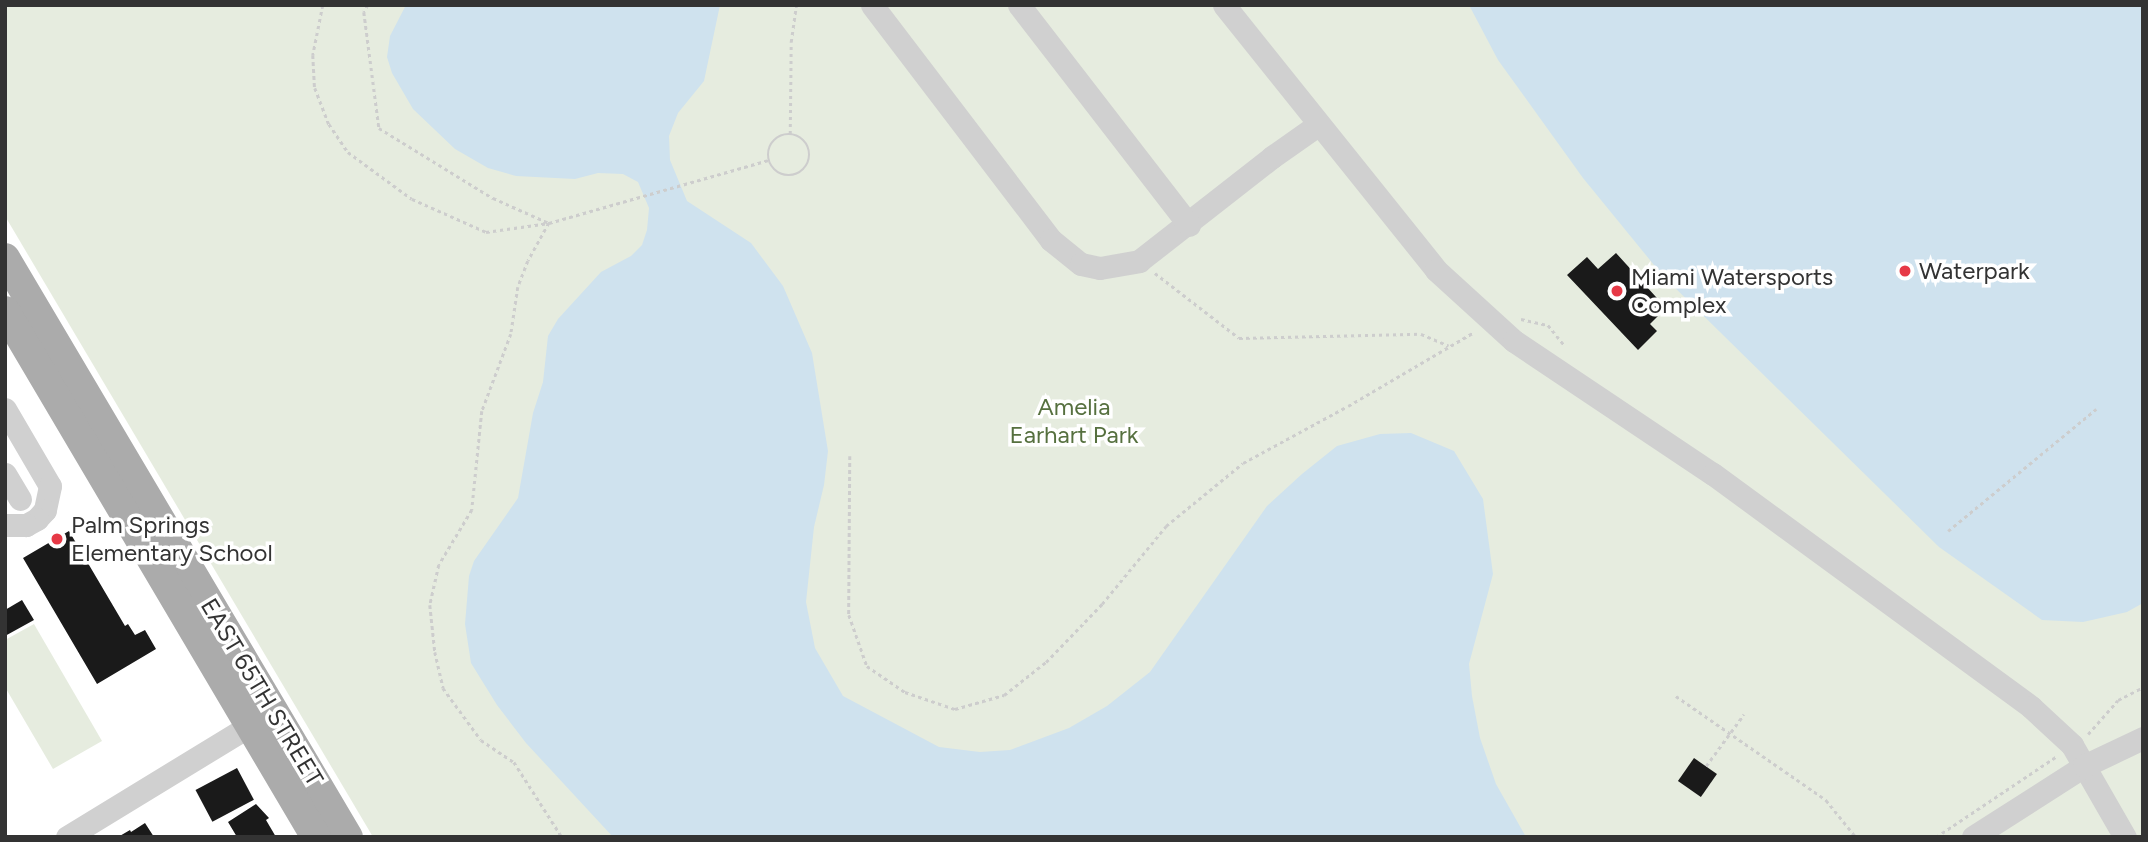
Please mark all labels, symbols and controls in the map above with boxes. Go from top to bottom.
place label: Waterpark [1919,257,2030,285]
place label: Miami Watersports Complex [1631,263,1833,319]
marker: Waterpark [1897,263,1913,279]
marker: Miami Watersports Complex [1609,283,1625,299]
park label: Amelia Earhart Park [1010,393,1138,449]
place label: Palm Springs Elementary School [71,511,273,567]
marker: Palm Springs Elementary School [49,531,65,547]
street label: EAST 65TH STREET [195,593,329,791]

